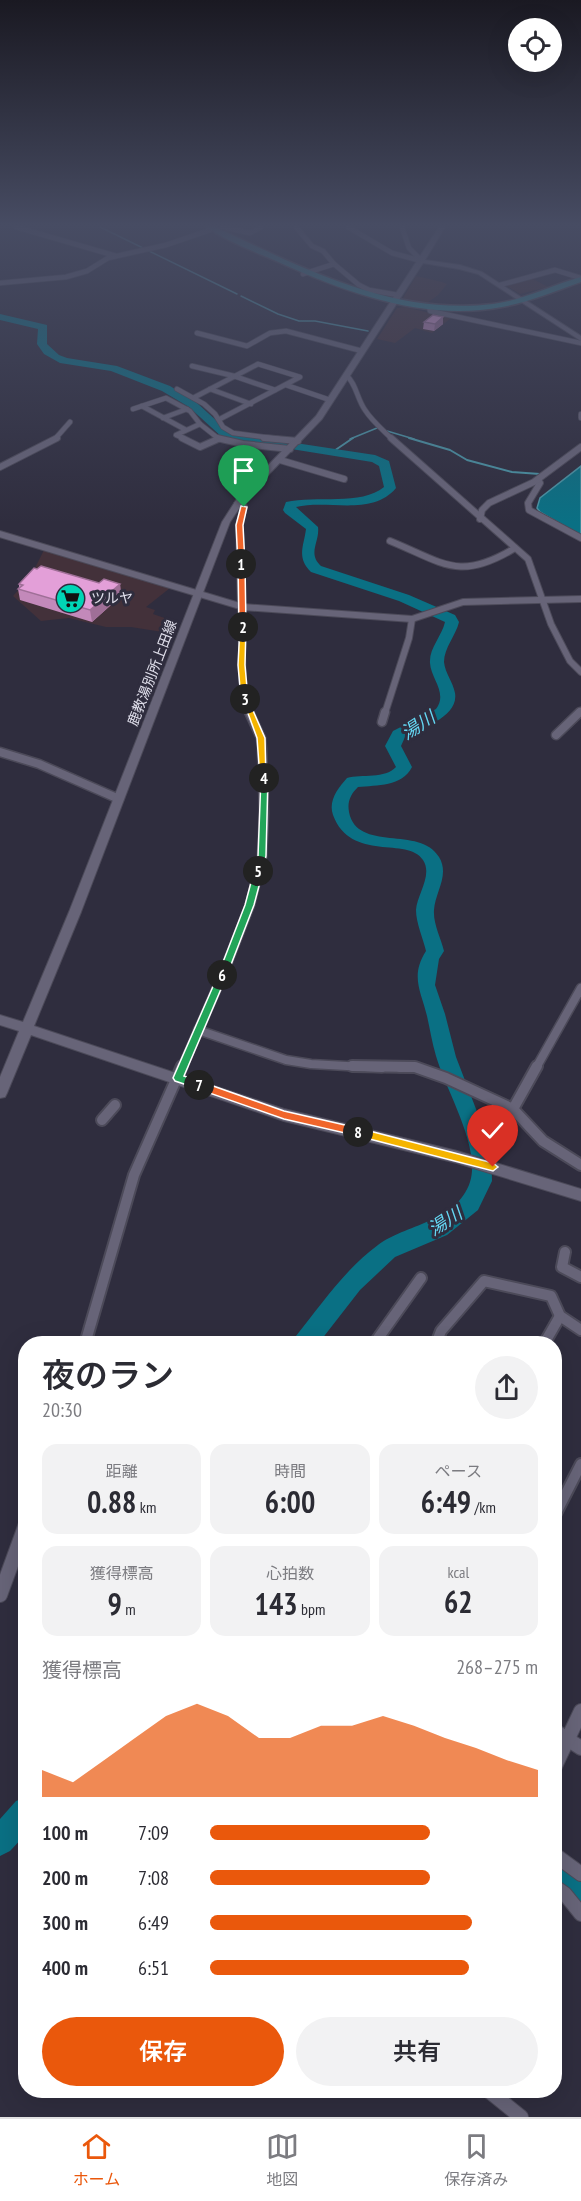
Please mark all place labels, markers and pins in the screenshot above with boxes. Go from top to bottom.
pin [218,445,269,507]
pin: 1 [226,549,256,579]
supermarket icon: ツルヤ [54,582,86,614]
place label: ツルヤ [91,589,133,607]
pin: 2 [228,612,258,642]
pin: 3 [230,684,260,714]
pin: 4 [249,763,279,793]
pin: 5 [243,856,273,886]
pin: 6 [207,960,237,990]
pin: 7 [184,1070,214,1100]
pin [467,1105,518,1167]
pin: 8 [343,1117,373,1147]

